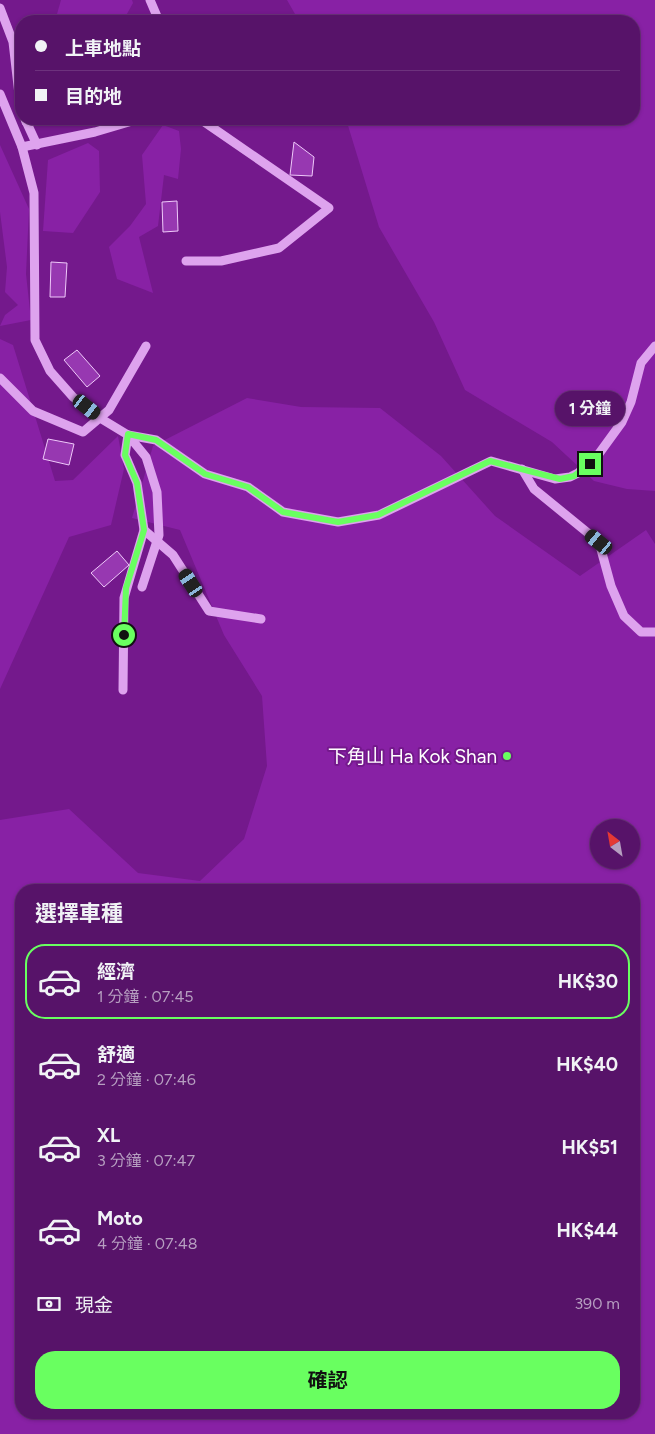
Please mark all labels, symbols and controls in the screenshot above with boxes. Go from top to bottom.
text: 上車地點 [65,37,141,60]
text: 目的地 [65,85,122,108]
car [70,392,103,422]
callout: 1 分鐘 [555,392,625,426]
text: 1 分鐘 [569,399,611,418]
route end [579,453,601,475]
car [582,527,615,557]
car [176,566,205,600]
route start [113,624,135,646]
place label: 下角山 Ha Kok Shan [328,745,497,768]
marker: 下角山 Ha Kok Shan [501,750,513,762]
north arrow [590,819,640,869]
map controls [590,819,640,869]
text: 選擇車種 [35,900,123,927]
icon: car [37,959,82,1004]
text: 經濟 [97,960,135,983]
text: HK$30 [558,970,618,993]
text: 1 分鐘 · 07:45 [97,987,194,1006]
icon: car [37,1042,82,1087]
text: 舒適 [97,1043,135,1066]
text: HK$40 [556,1053,618,1076]
text: 2 分鐘 · 07:46 [97,1070,196,1089]
text: XL [97,1124,120,1147]
icon: car [37,1125,82,1170]
text: HK$51 [562,1136,618,1159]
text: 3 分鐘 · 07:47 [97,1151,195,1170]
text: Moto [97,1207,143,1230]
icon: car [37,1208,82,1253]
text: HK$44 [557,1219,618,1242]
text: 4 分鐘 · 07:48 [97,1234,198,1253]
icon: cash [35,1290,63,1318]
text: 現金 [75,1294,113,1317]
text: 390 m [574,1294,620,1313]
button: 確認 [35,1351,620,1409]

